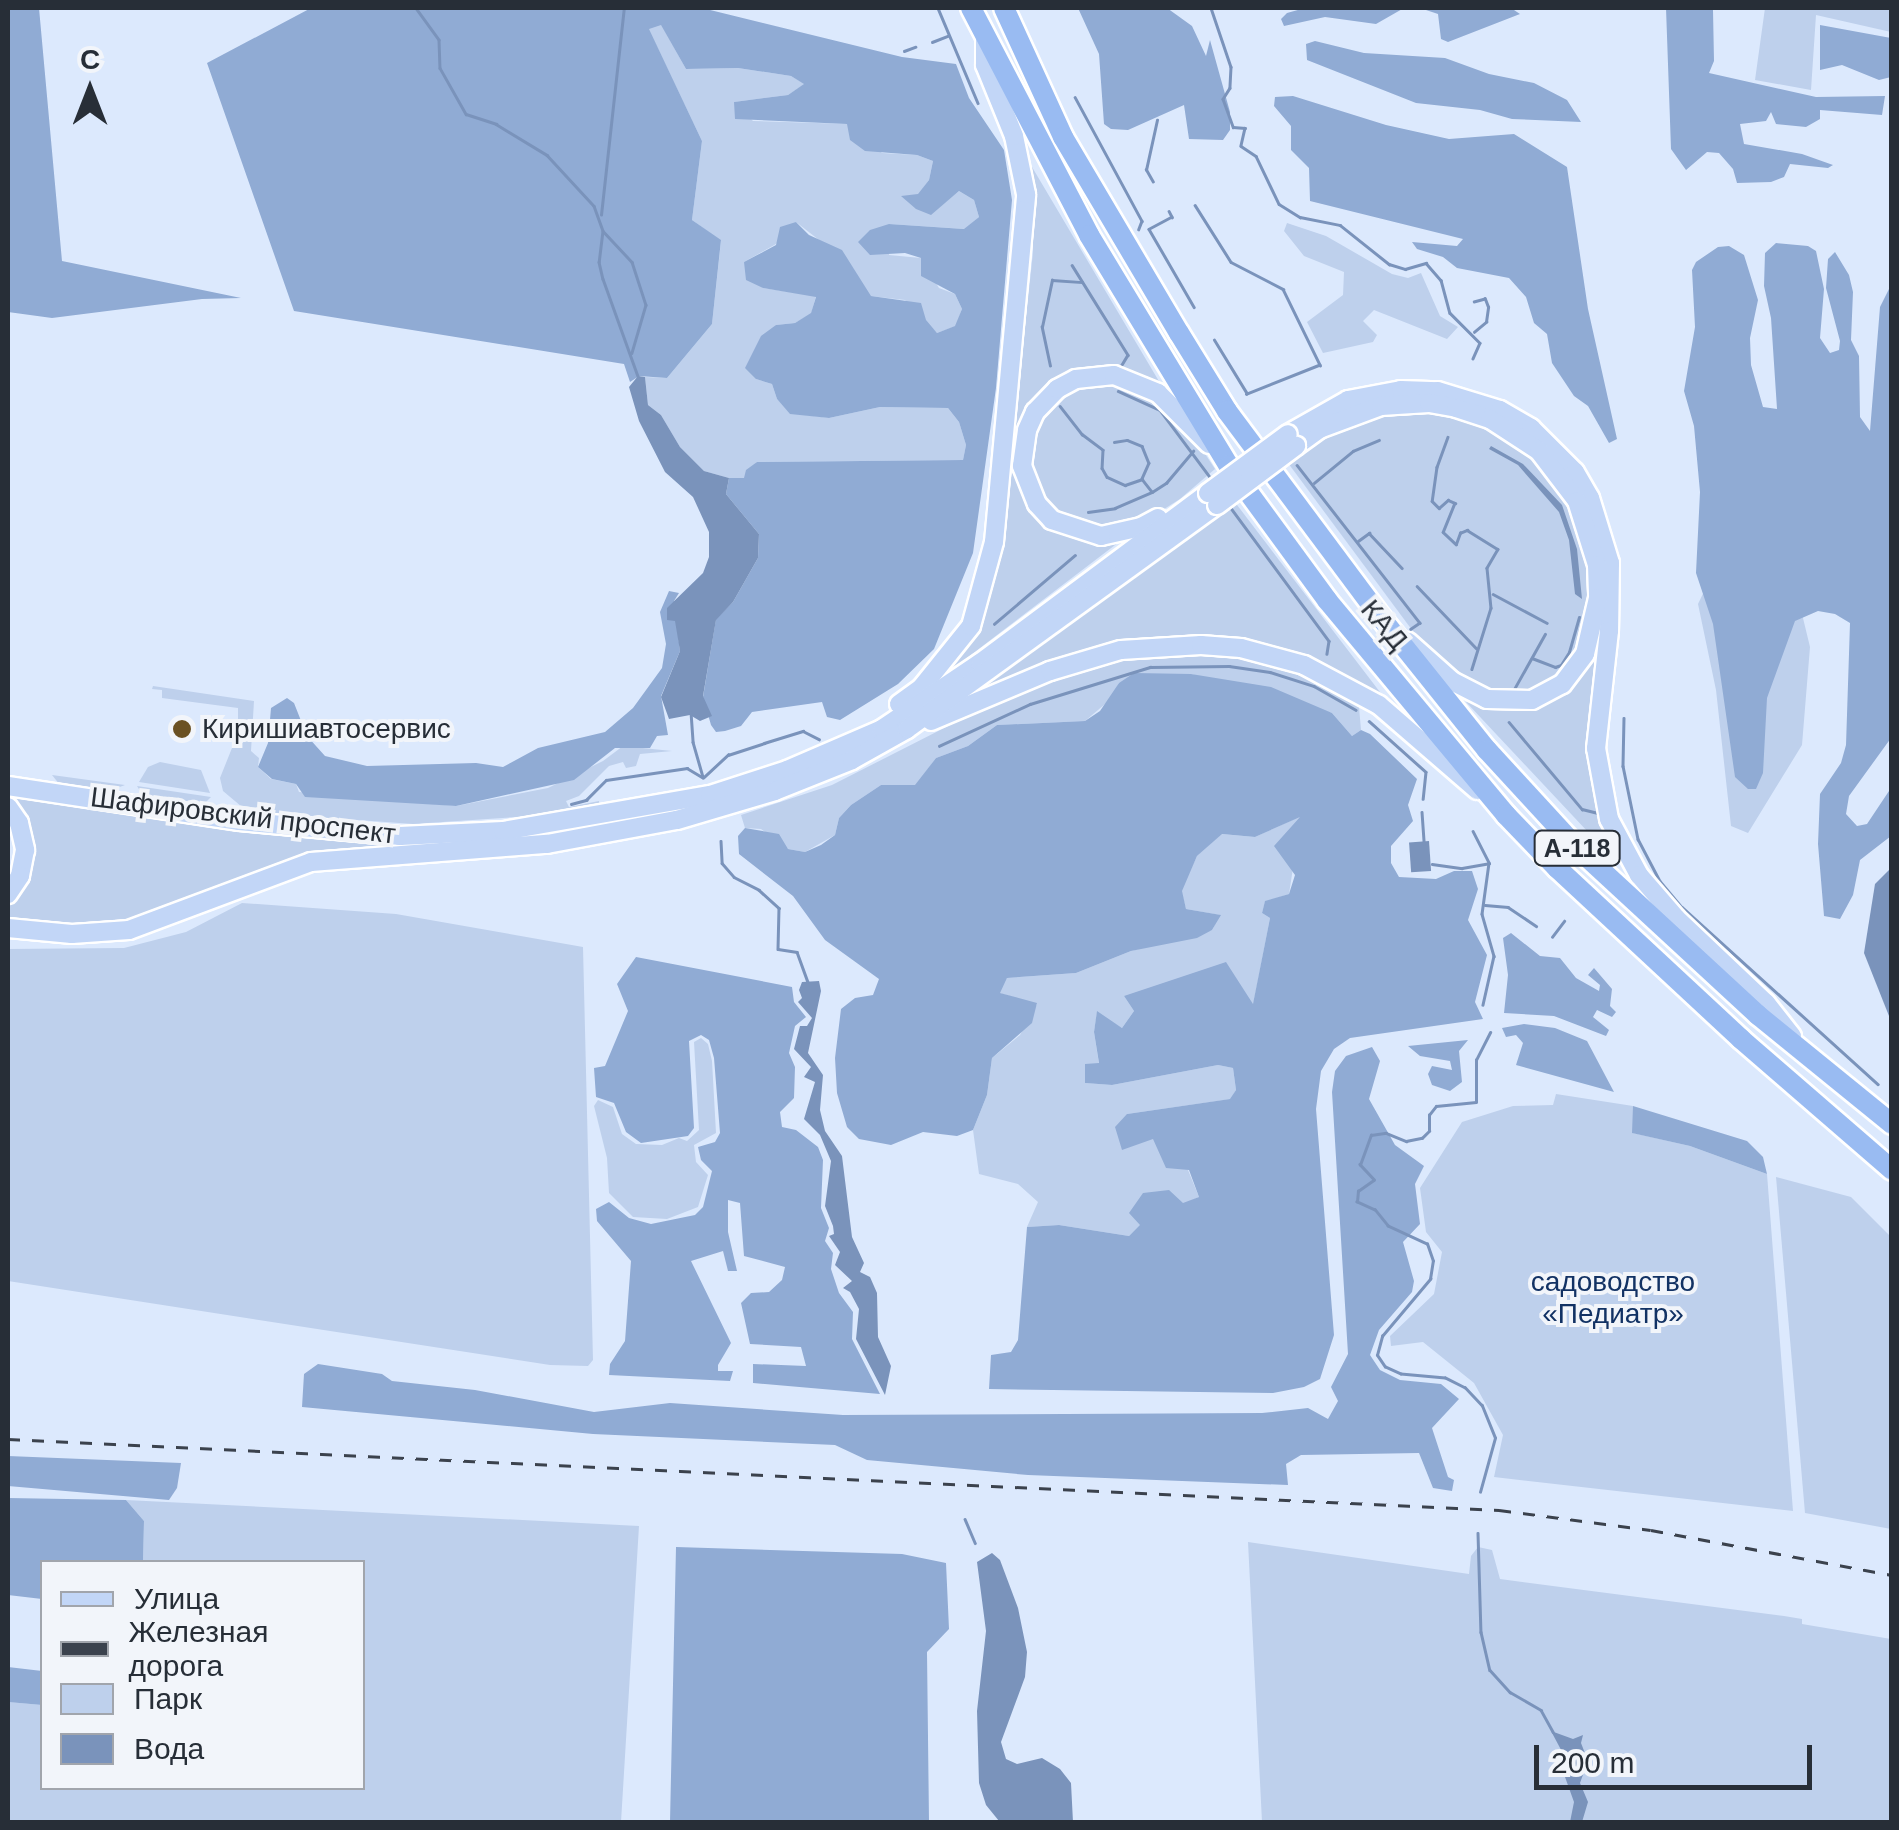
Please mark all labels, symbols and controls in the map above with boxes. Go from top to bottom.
north arrow [40,40,140,140]
text: С [80,44,100,75]
street label: КАД [1353,593,1415,657]
place label: Киришиавтосервис [202,712,451,746]
marker: Киришиавтосервис [171,718,193,740]
street label: Шафировский проспект [88,781,398,851]
road number: А-118 [1532,828,1622,868]
park label: садоводство «Педиатр» [1531,1265,1695,1331]
legend [40,1560,365,1790]
text: Улица [134,1582,219,1615]
text: Железная дорога [129,1615,268,1682]
text: Парк [134,1682,202,1715]
scale bar [1539,1725,1816,1787]
text: Вода [134,1732,204,1765]
text: 200 m [1551,1746,1634,1779]

